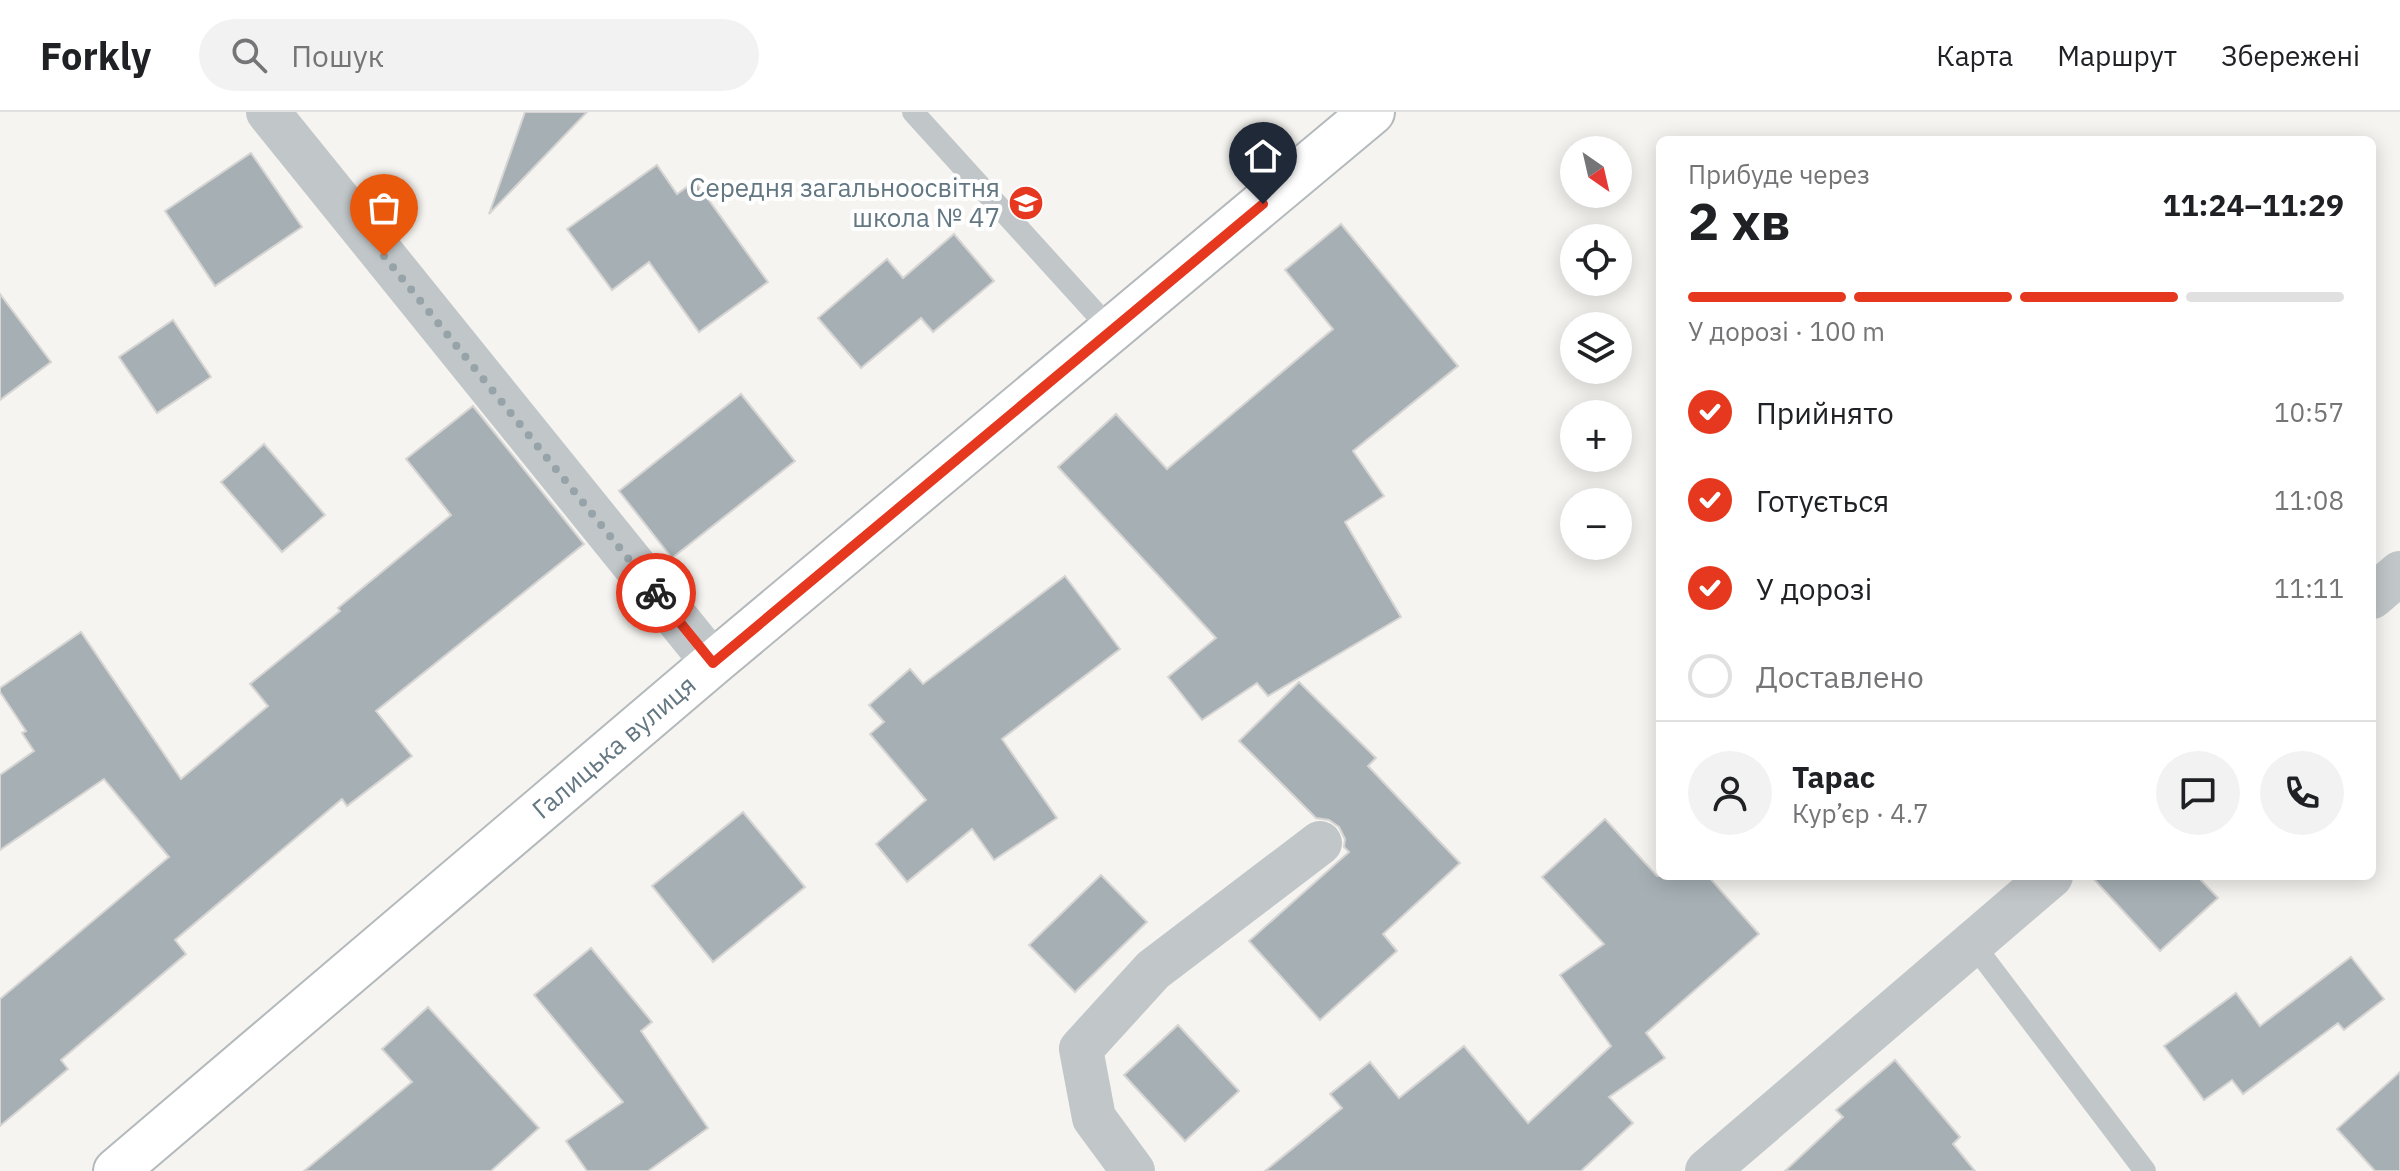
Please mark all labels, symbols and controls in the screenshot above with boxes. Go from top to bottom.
search box [199,19,759,91]
text: Forkly [40,31,151,80]
icon: search [227,33,271,77]
text: Пошук [291,36,384,75]
text: Карта [1936,37,2013,74]
text: Маршрут [2057,37,2177,74]
text: Збережені [2221,37,2360,74]
pin [1229,122,1297,204]
icon: home [1241,134,1285,178]
north arrow [1560,136,1632,208]
map controls [1560,136,1632,560]
text: Прибуде через [1688,157,1870,191]
place label: Середня загальноосвітня школа № 47 [689,170,1000,234]
pin [350,174,418,256]
school or university icon: Середня загальноосвітня школа № 47 [1007,184,1045,222]
text: 11:24–11:29 [2163,185,2344,224]
icon: bag [362,186,406,230]
text: 2 хв [1688,187,1791,254]
button: locate [1560,224,1632,296]
button: layers [1560,312,1632,384]
text: У дорозі · 100 m [1688,314,1885,348]
icon: check [1688,390,1732,434]
text: Прийнято [1756,393,1894,432]
text: 10:57 [2274,395,2344,429]
button: + [1560,400,1632,472]
icon: check [1688,478,1732,522]
text: Готується [1756,481,1889,520]
text: 11:08 [2274,483,2344,517]
button: − [1560,488,1632,560]
courier [616,553,696,633]
icon: check [1688,566,1732,610]
text: У дорозі [1756,569,1872,608]
icon: bike [634,571,678,615]
text: 11:11 [2274,571,2344,605]
text: Доставлено [1756,657,1924,696]
street label: Галицька вулиця [525,667,702,826]
button: person [1688,751,1772,835]
button: chat [2156,751,2240,835]
button: phone [2260,751,2344,835]
text: Тарас [1792,757,1875,796]
text: Кур’єр · 4.7 [1792,796,1929,830]

